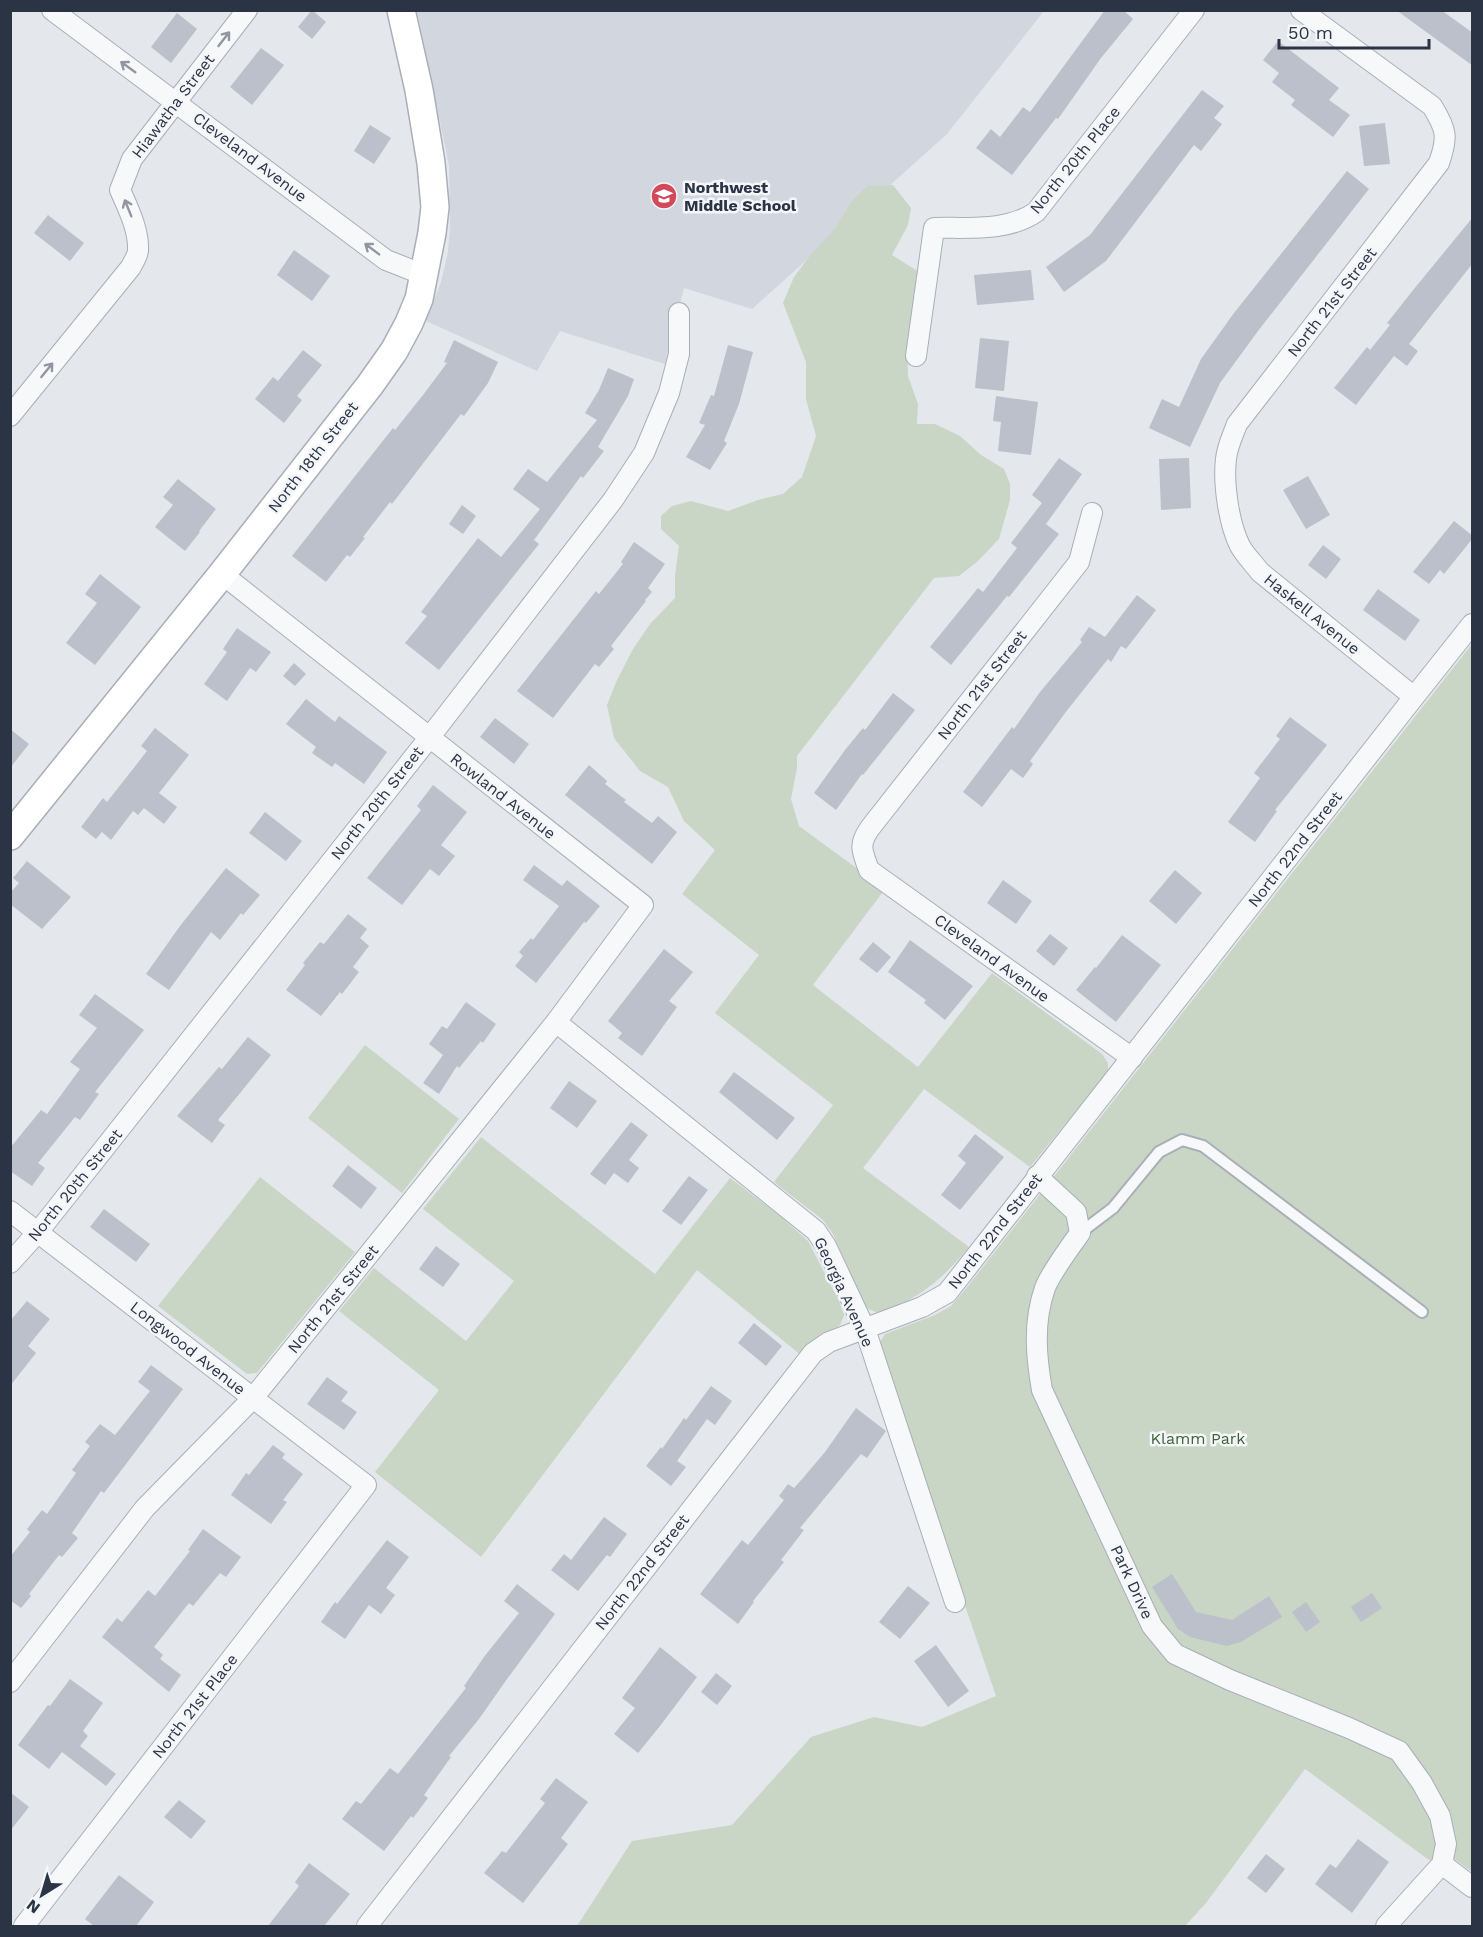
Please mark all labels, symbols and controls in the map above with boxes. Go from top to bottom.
scale bar [1279,12,1429,50]
text: 50 m [1288,22,1333,43]
one-way arrow [218,32,231,48]
street label: Hiawatha Street [128,50,219,162]
one-way arrow [121,60,137,73]
street label: North 20th Place [1026,103,1124,217]
street label: Cleveland Avenue [189,108,311,206]
place label: Northwest Middle School [684,178,797,215]
school or university icon: Northwest Middle School [649,181,679,211]
one-way arrow [122,199,133,218]
one-way arrow [364,243,380,255]
street label: North 21st Street [1283,243,1381,361]
one-way arrow [41,362,54,378]
street label: North 18th Street [264,398,362,516]
street label: Haskell Avenue [1260,570,1364,658]
street label: North 21st Street [933,626,1031,744]
street label: North 20th Street [327,742,427,864]
street label: Rowland Avenue [447,749,559,843]
street label: North 22nd Street [1244,787,1346,911]
street label: Cleveland Avenue [931,910,1053,1006]
street label: North 20th Street [24,1125,126,1245]
street label: North 22nd Street [944,1169,1046,1293]
street label: Georgia Avenue [810,1234,878,1350]
street label: North 21st Street [284,1241,383,1357]
street label: Longwood Avenue [127,1297,249,1399]
park label: Klamm Park [1151,1429,1245,1448]
street label: North 22nd Street [591,1510,693,1634]
street label: Park Drive [1107,1542,1157,1622]
street label: North 21st Place [148,1650,242,1762]
north arrow [12,1865,72,1925]
text: N [23,1895,44,1918]

